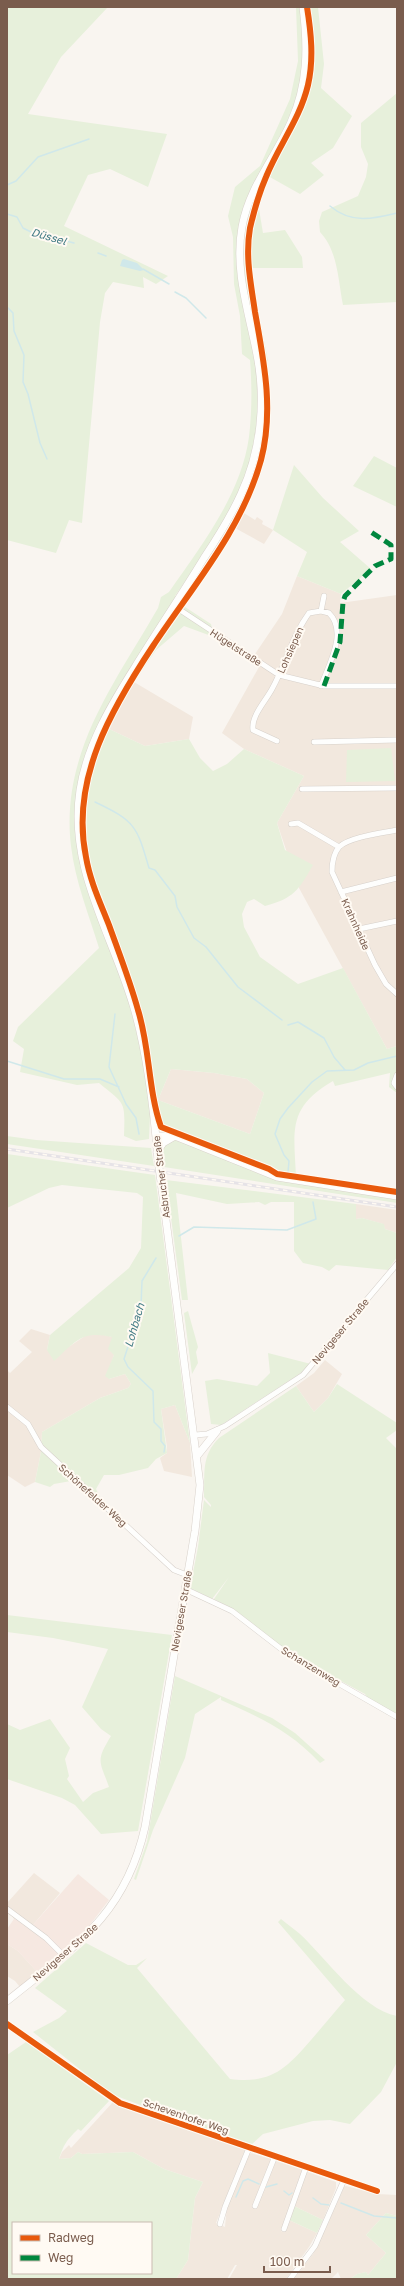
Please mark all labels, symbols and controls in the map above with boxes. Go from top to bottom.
water label: Düssel [30,225,69,247]
street label: Lohsiepen [274,625,306,675]
street label: Hügelstraße [208,626,264,668]
street label: Krahnheide [339,896,373,952]
street label: Asbrucher Straße [150,1135,172,1219]
street label: Nevigeser Straße [309,1296,371,1366]
water label: Lohbach [122,1300,147,1349]
street label: Schönefelder Weg [56,1461,130,1529]
street label: Nevigeser Straße [168,1569,194,1653]
street label: Schanzenweg [279,1644,343,1688]
street label: Nevigeser Straße [30,1920,100,1983]
street label: Schevenhofer Weg [142,2096,230,2136]
legend [12,2222,152,2274]
text: Radweg [48,2230,94,2245]
scale bar [264,2248,330,2274]
text: Weg [48,2250,73,2265]
text: 100 m [270,2254,304,2269]

